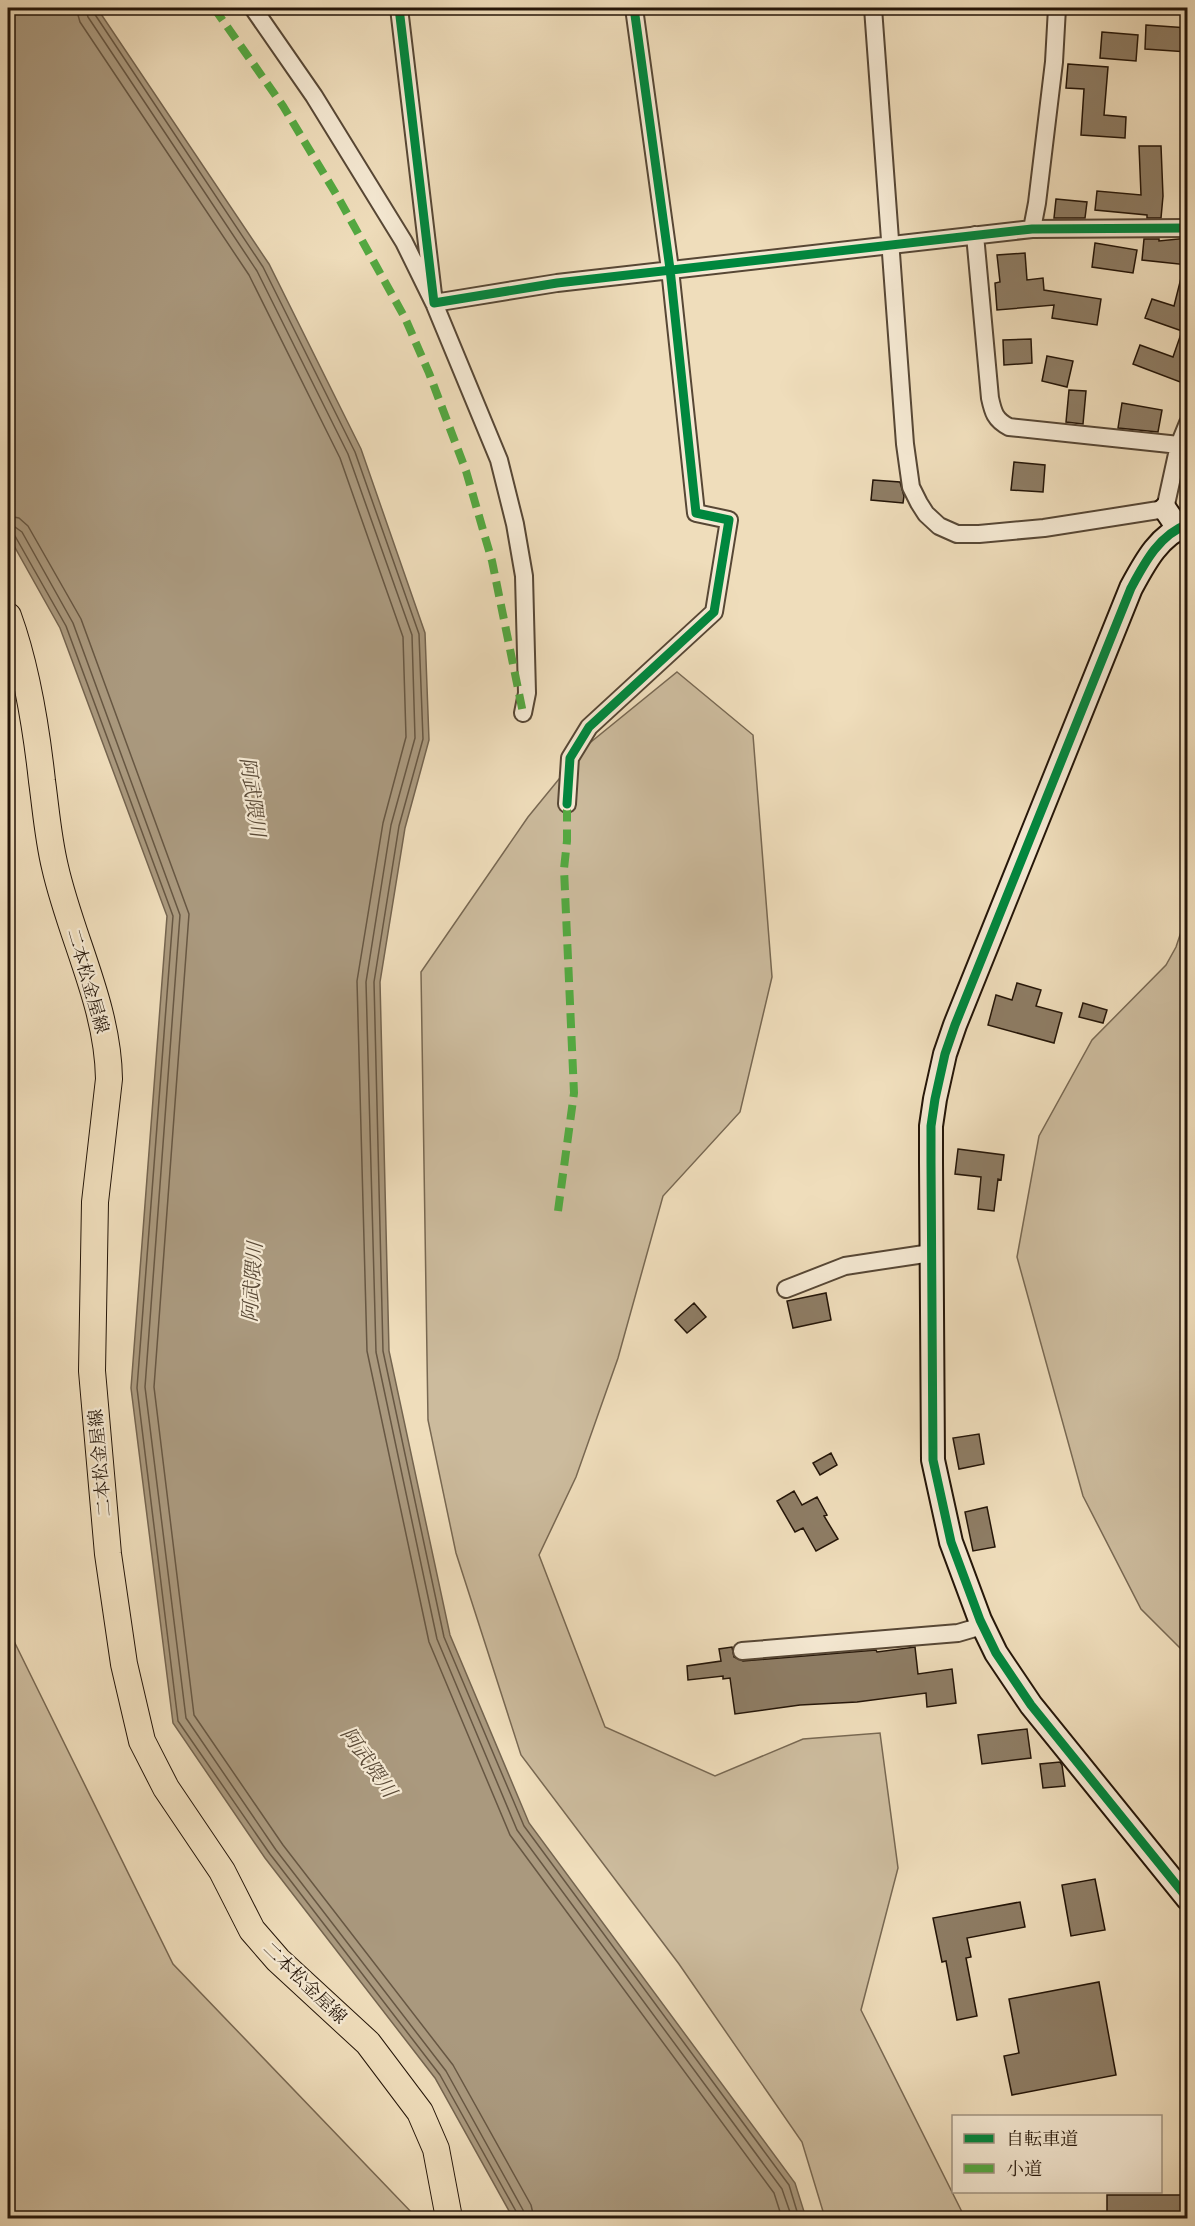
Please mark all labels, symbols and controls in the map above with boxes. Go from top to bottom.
water label: 阿武隈川 [234,756,270,841]
street label: 二本松金屋線 [62,926,112,1036]
water label: 阿武隈川 [238,1239,269,1323]
street label: 二本松金屋線 [85,1408,117,1518]
water label: 阿武隈川 [335,1723,402,1804]
street label: 二本松金屋線 [258,1938,351,2029]
legend [952,2115,1162,2193]
text: 自転車道 [1006,2129,1078,2151]
text: 小道 [1006,2159,1042,2181]

